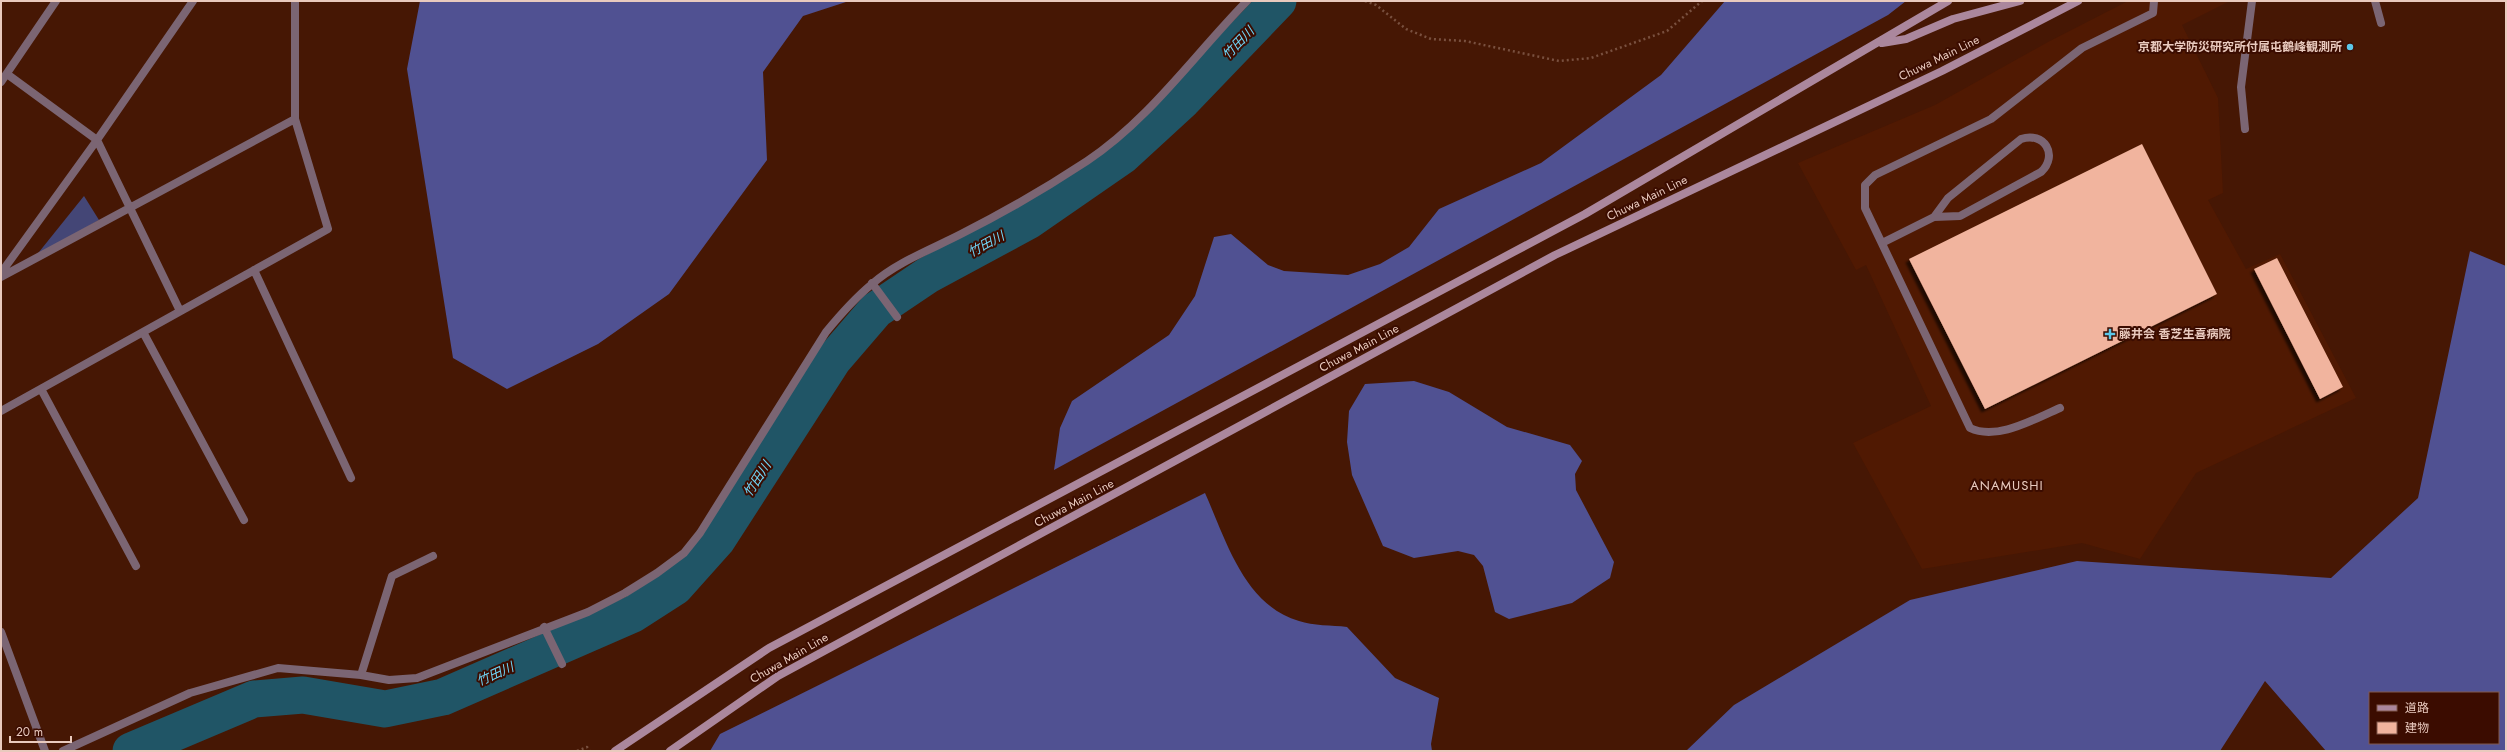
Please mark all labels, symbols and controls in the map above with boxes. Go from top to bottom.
water label: 竹田川 [1218,21,1260,64]
street label: Chuwa Main Line [1896,31,1982,85]
place label: 京都大学防災研究所付属屯鶴峰観測所 [2138,38,2342,56]
marker: 京都大学防災研究所付属屯鶴峰観測所 [2345,42,2355,52]
street label: Chuwa Main Line [1604,171,1690,225]
water label: 竹田川 [964,226,1009,262]
street label: Chuwa Main Line [1316,319,1402,377]
place label: 藤井会 香芝生喜病院 [2119,325,2231,343]
marker: 藤井会 香芝生喜病院 [2104,328,2116,340]
water label: 竹田川 [738,456,777,501]
street label: Chuwa Main Line [1031,474,1117,532]
district label: ANAMUSHI [1970,476,2044,495]
street label: Chuwa Main Line [746,628,832,688]
water label: 竹田川 [473,657,518,691]
legend [2369,692,2499,744]
text: 道路 [2405,699,2429,717]
scale bar [10,718,71,744]
text: 建物 [2405,719,2429,737]
text: 20 m [16,723,43,741]

